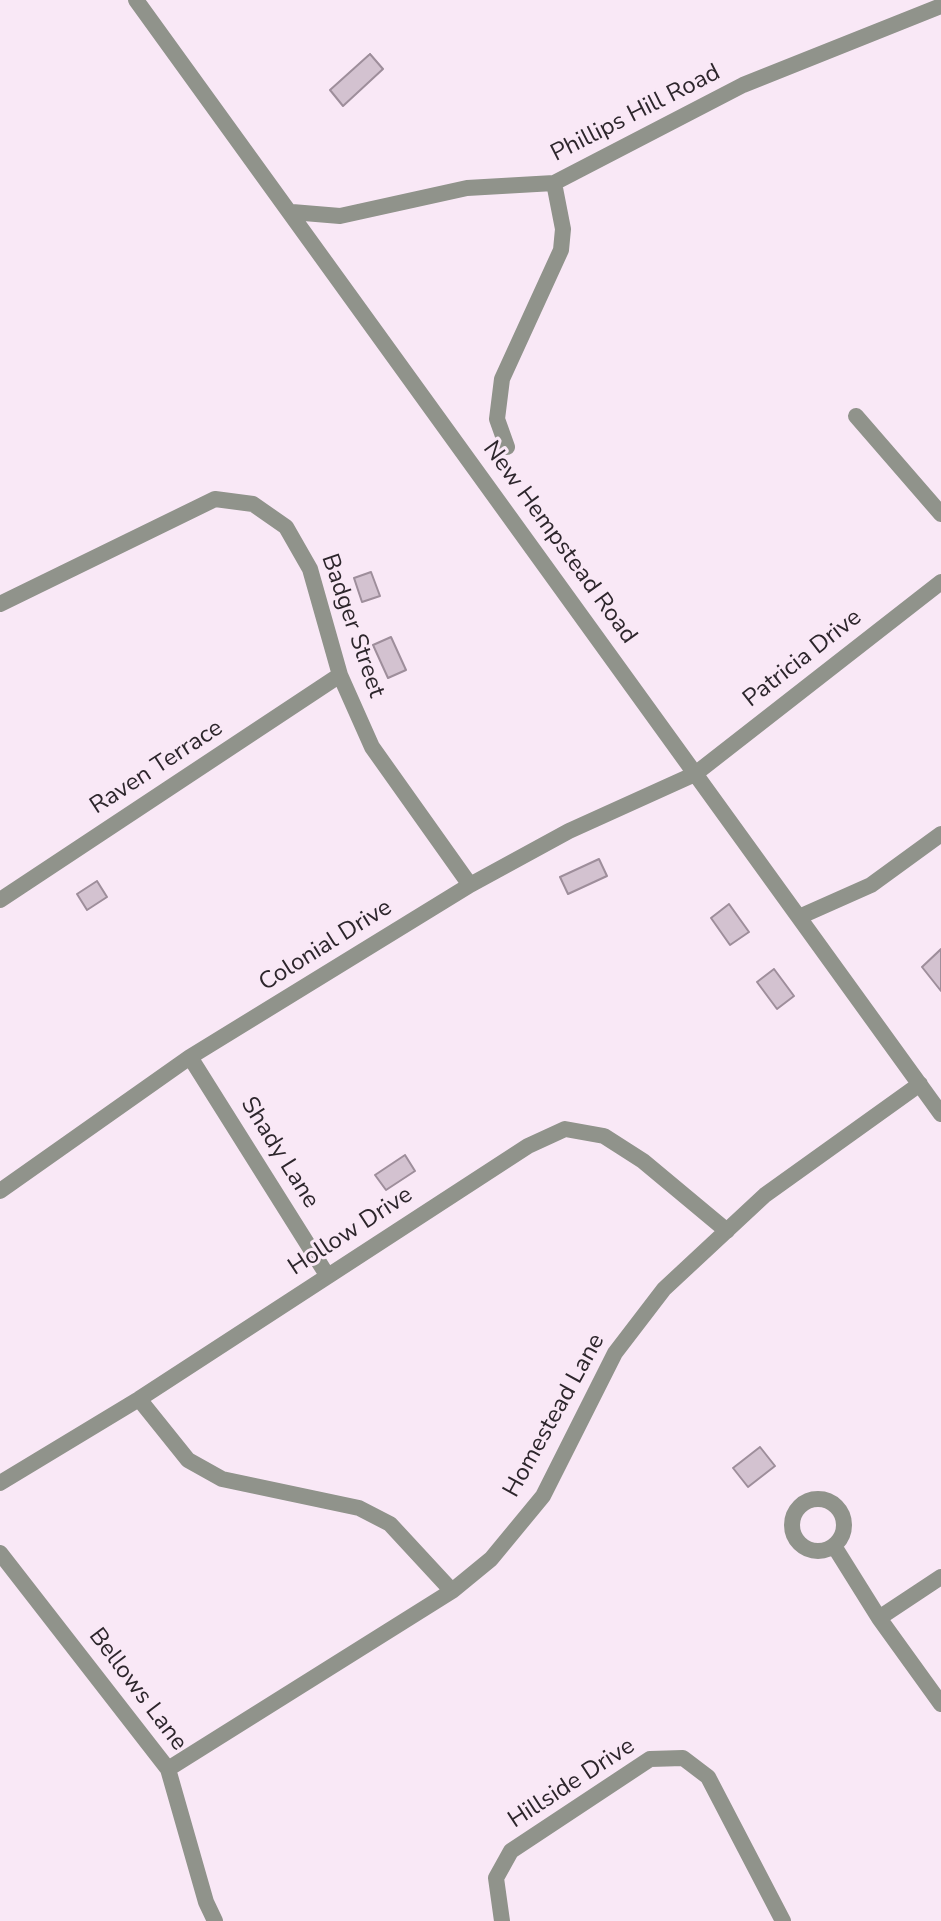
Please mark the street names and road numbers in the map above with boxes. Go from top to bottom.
street label: Phillips Hill Road [547,59,725,169]
street label: New Hempstead Road [476,436,642,650]
street label: Badger Street [314,550,390,702]
street label: Patricia Drive [738,604,868,714]
street label: Raven Terrace [85,714,229,822]
street label: Colonial Drive [254,894,398,998]
street label: Shady Lane [233,1092,325,1214]
street label: Hollow Drive [284,1181,418,1283]
street label: Homestead Lane [498,1329,612,1503]
street label: Bellows Lane [82,1623,192,1757]
street label: Hillside Drive [503,1732,641,1836]

